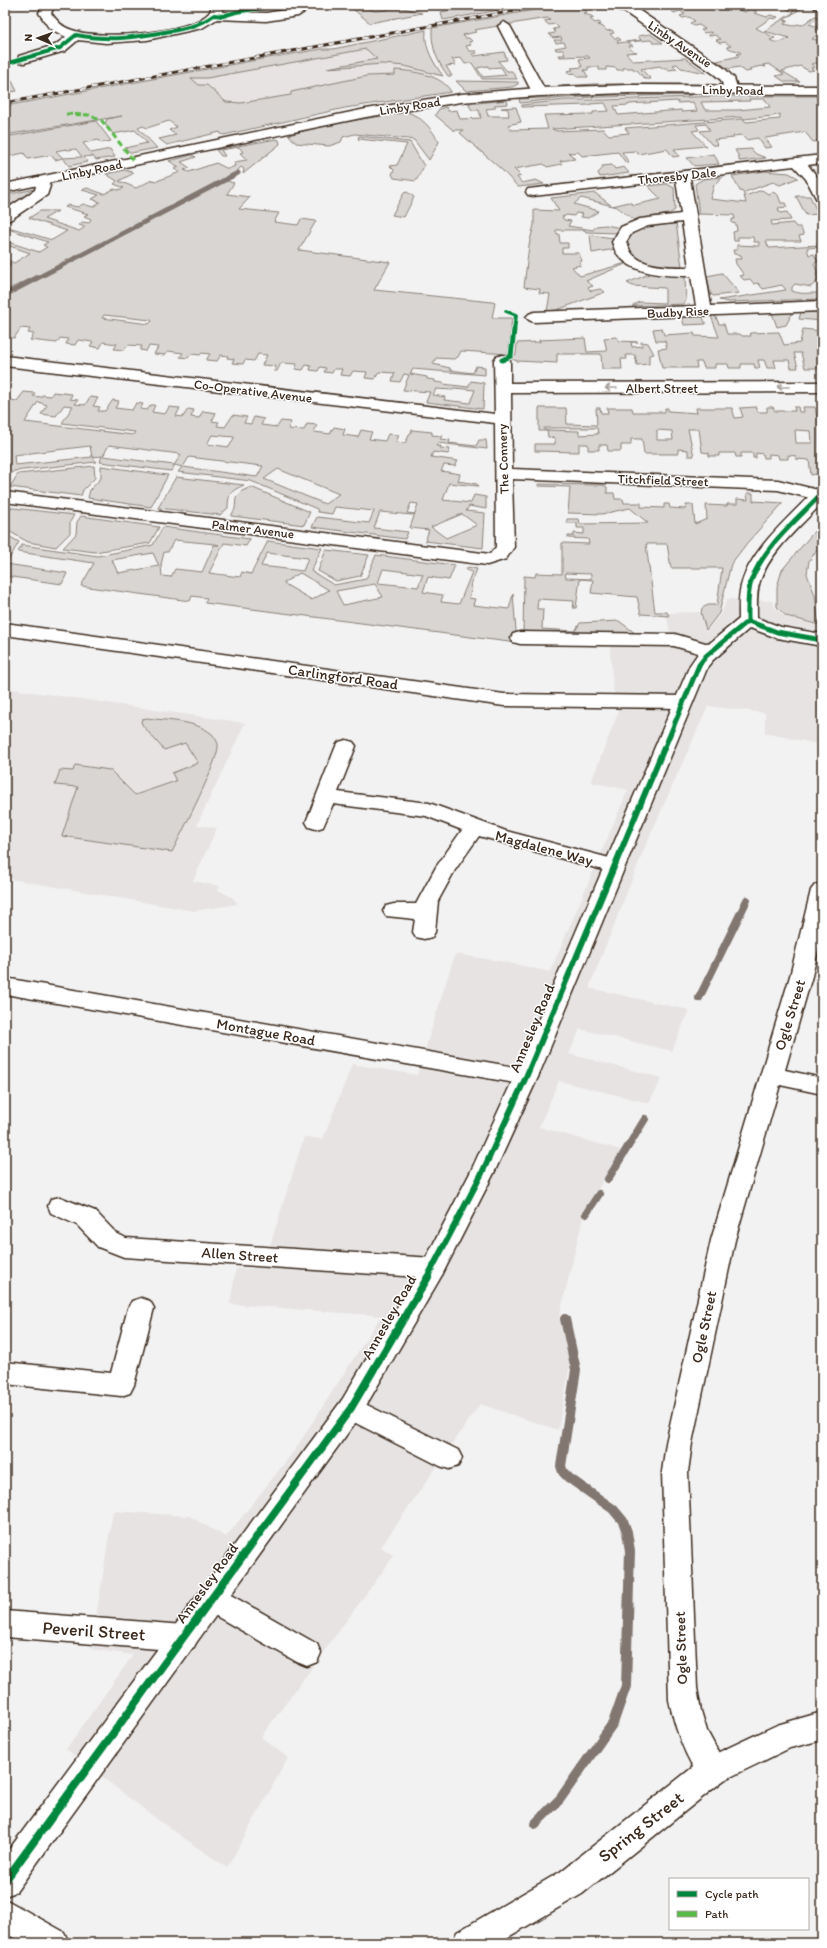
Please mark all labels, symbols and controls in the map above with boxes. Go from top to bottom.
street label: Linby Avenue [645,17,715,71]
north arrow [18,18,58,58]
text: N [22,34,35,42]
street label: Linby Road [702,82,764,98]
street label: Linby Road [378,94,442,118]
street label: Linby Road [60,156,124,184]
street label: Thoresby Dale [637,164,717,188]
street label: Budby Rise [647,303,709,321]
street label: Co-Operative Avenue [193,376,313,406]
street label: Albert Street [626,381,698,396]
one-way arrow [777,383,790,391]
one-way arrow [605,384,618,392]
street label: The Connery [494,424,512,494]
street label: Titchfield Street [617,471,709,489]
street label: Palmer Avenue [211,517,295,541]
street label: Carlingford Road [287,660,399,694]
street label: Magdalene Way [493,826,595,870]
street label: Ogle Street [771,977,809,1053]
street label: Annesley Road [505,981,559,1075]
street label: Montague Road [215,1014,318,1050]
street label: Allen Street [201,1243,279,1267]
street label: Annesley Road [358,1272,420,1362]
street label: Ogle Street [688,1289,721,1365]
street label: Annesley Road [172,1540,242,1626]
street label: Ogle Street [671,1611,691,1685]
street label: Peveril Street [42,1616,147,1646]
street label: Spring Street [594,1787,688,1867]
legend [669,1878,809,1930]
text: Cycle path [705,1887,759,1901]
text: Path [705,1907,728,1921]

